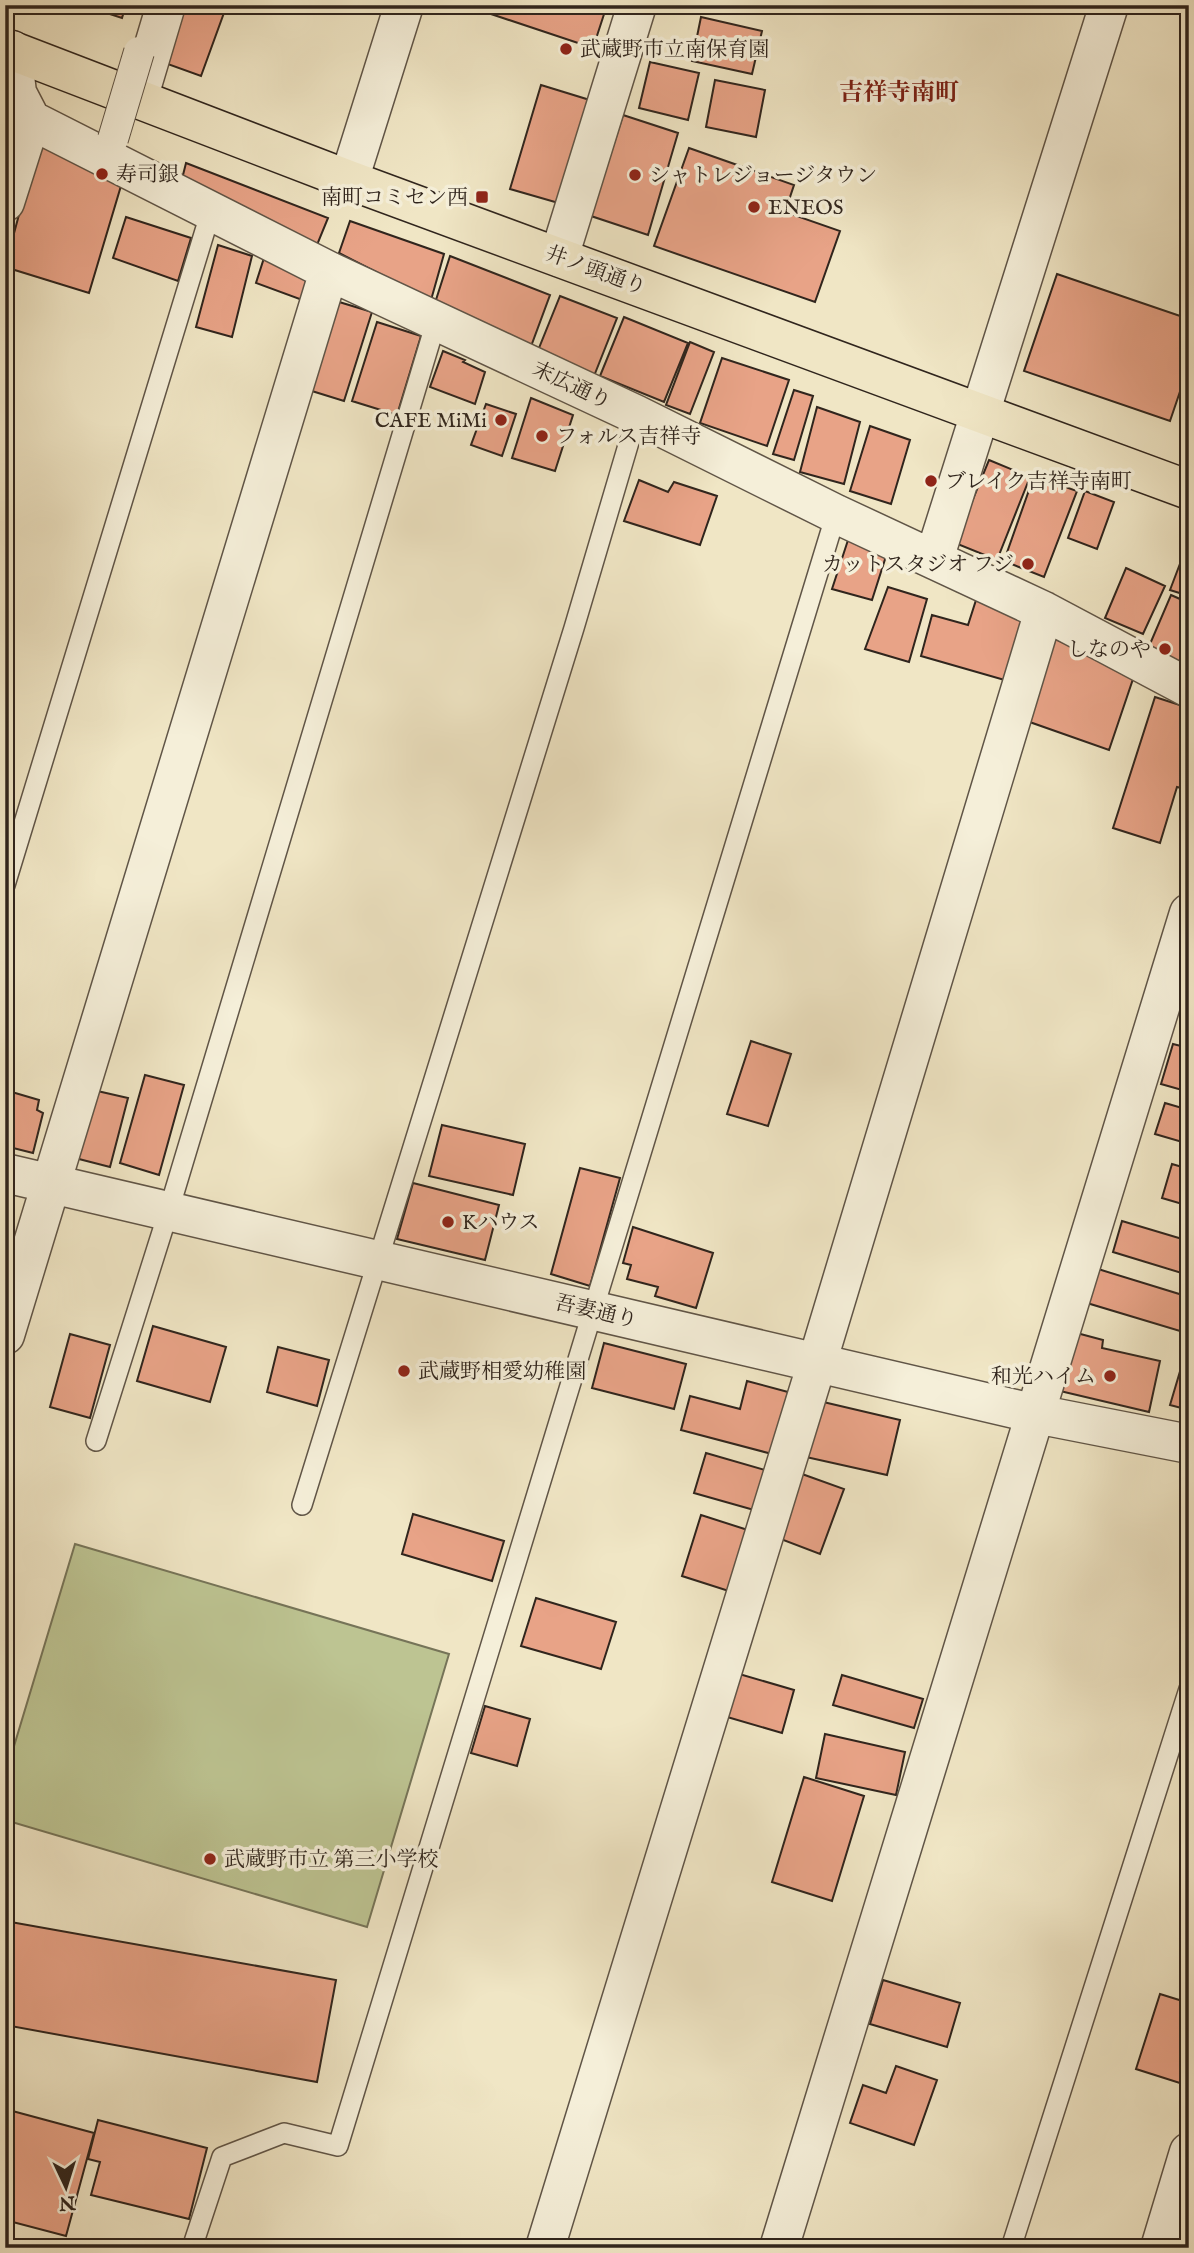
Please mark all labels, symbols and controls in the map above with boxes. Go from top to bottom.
place label: 武蔵野市立南保育園 [580,37,769,64]
marker: 武蔵野市立南保育園 [558,41,574,57]
district label: 吉祥寺南町 [839,78,959,109]
place label: 寿司銀 [116,162,179,189]
place label: シャトレジョージタウン [649,163,877,190]
marker: 寿司銀 [94,166,110,182]
marker: シャトレジョージタウン [627,167,643,183]
place label: 南町コミセン西 [321,185,468,212]
marker: 南町コミセン西 [474,189,490,205]
place label: ENEOS [768,195,843,222]
marker: ENEOS [746,199,762,215]
street label: 井ノ頭通り [542,241,649,302]
street label: 末広通り [528,356,615,416]
place label: CAFE MiMi [375,408,487,435]
marker: CAFE MiMi [493,412,509,428]
place label: フォルス吉祥寺 [556,424,701,451]
marker: フォルス吉祥寺 [534,428,550,444]
place label: ブレイク吉祥寺南町 [945,469,1132,496]
marker: ブレイク吉祥寺南町 [923,473,939,489]
place label: カットスタジオ フジ [822,552,1014,579]
marker: カットスタジオ フジ [1020,556,1036,572]
place label: しなのや [1067,637,1151,664]
marker: しなのや [1157,641,1173,657]
place label: Kハウス [462,1210,540,1237]
marker: Kハウス [440,1214,456,1230]
street label: 吾妻通り [552,1290,640,1335]
place label: 武蔵野相愛幼稚園 [418,1359,586,1386]
marker: 武蔵野相愛幼稚園 [396,1363,412,1379]
place label: 和光ハイム [991,1364,1096,1391]
marker: 和光ハイム [1102,1368,1118,1384]
place label: 武蔵野市立 第三小学校 [224,1847,439,1874]
marker: 武蔵野市立 第三小学校 [202,1851,218,1867]
north arrow [32,2152,102,2222]
text: N [57,2189,77,2215]

